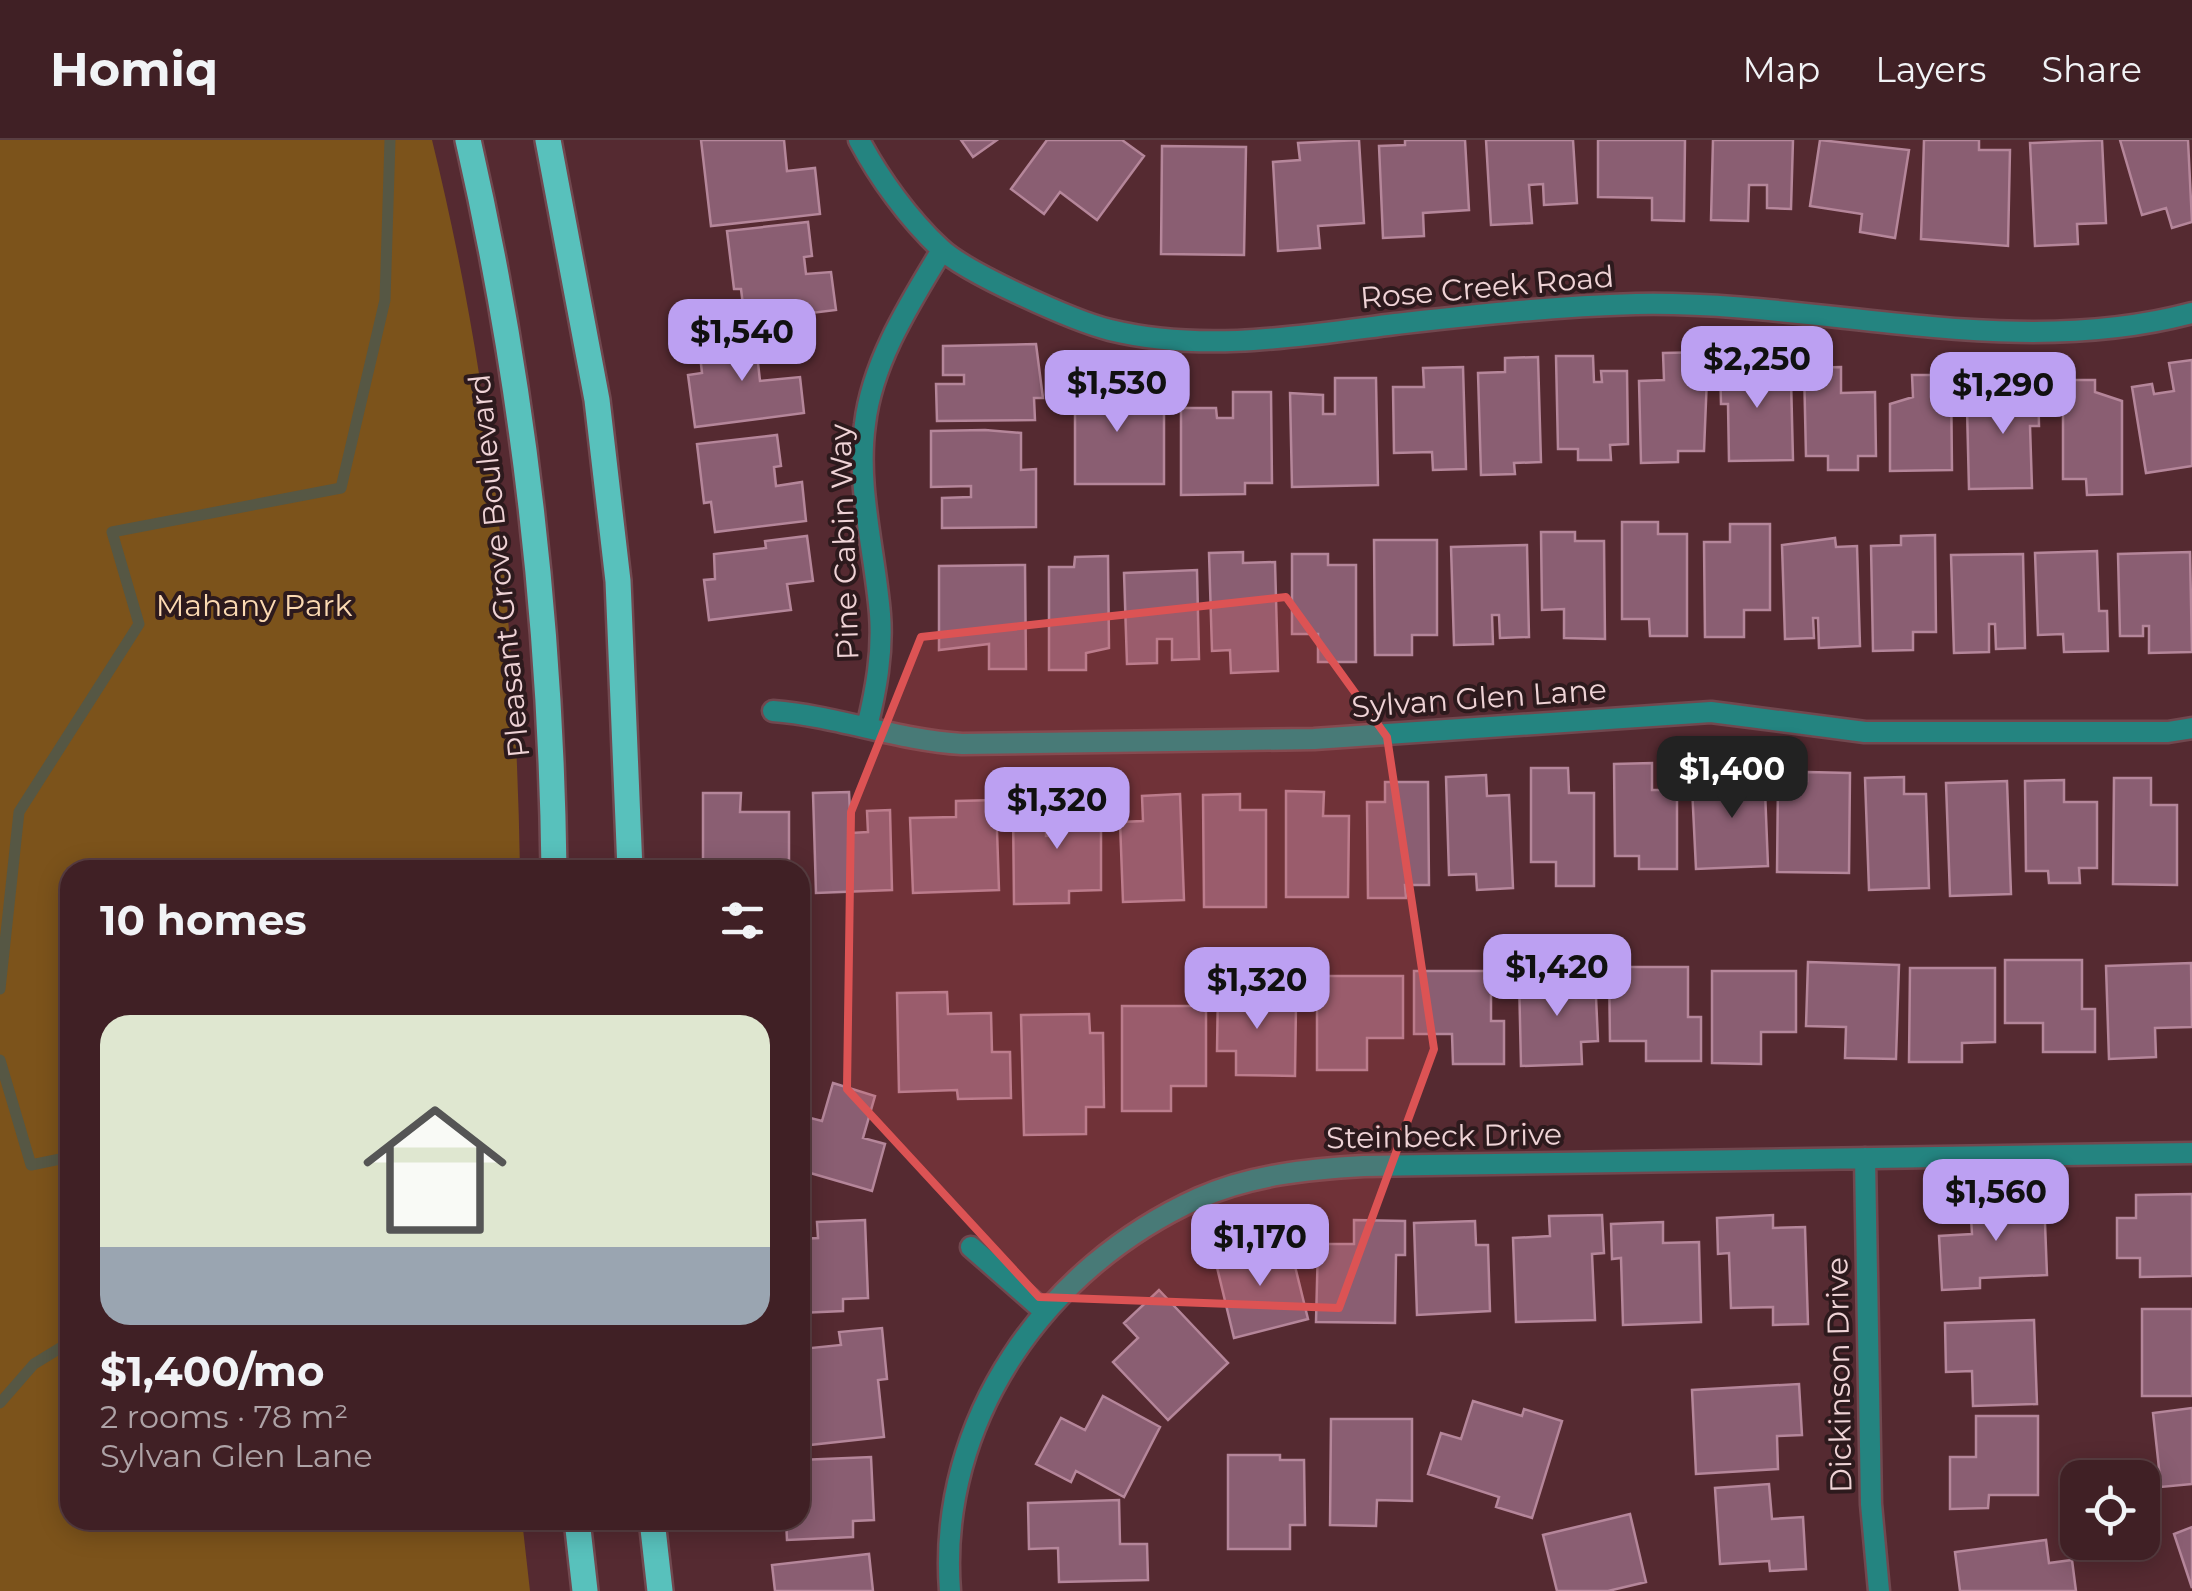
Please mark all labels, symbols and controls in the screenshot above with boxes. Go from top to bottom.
text: Homiq [50,40,218,98]
text: Map [1742,48,1820,91]
text: Layers [1875,48,1986,91]
text: Share [2041,48,2142,91]
street label: Rose Creek Road [1359,257,1615,317]
pin: $1,540 [661,299,823,384]
text: $1,540 [690,312,794,351]
pin: $2,250 [1676,326,1838,411]
text: $2,250 [1703,339,1811,378]
pin: $1,530 [1036,350,1198,435]
pin: $1,290 [1922,352,2084,437]
text: $1,530 [1067,363,1167,402]
text: $1,290 [1952,365,2054,404]
street label: Pleasant Grove Boulevard [460,372,538,760]
street label: Pine Cabin Way [821,423,867,661]
park label: Mahany Park [156,587,352,624]
street label: Sylvan Glen Lane [1350,671,1608,725]
pin: $1,400 [1651,736,1813,821]
text: $1,400 [1679,749,1785,788]
pin: $1,320 [976,767,1138,852]
text: $1,320 [1007,780,1107,819]
icon: filters [715,893,770,948]
text: 10 homes [100,894,307,946]
pin: $1,420 [1476,934,1638,1019]
pin: $1,320 [1176,947,1338,1032]
text: $1,420 [1505,947,1609,986]
text: $1,320 [1207,960,1307,999]
icon: home [345,1080,525,1260]
street label: Steinbeck Drive [1326,1115,1562,1157]
pin: $1,560 [1915,1159,2077,1244]
text: $1,560 [1945,1172,2047,1211]
pin: $1,170 [1179,1204,1341,1289]
text: $1,170 [1213,1217,1307,1256]
street label: Dickinson Drive [1818,1257,1860,1493]
text: $1,400/mo [100,1345,325,1397]
text: 2 rooms · 78 m² [100,1397,348,1436]
text: Sylvan Glen Lane [100,1436,373,1475]
map controls [2060,1460,2160,1560]
button: locate [2060,1460,2160,1560]

